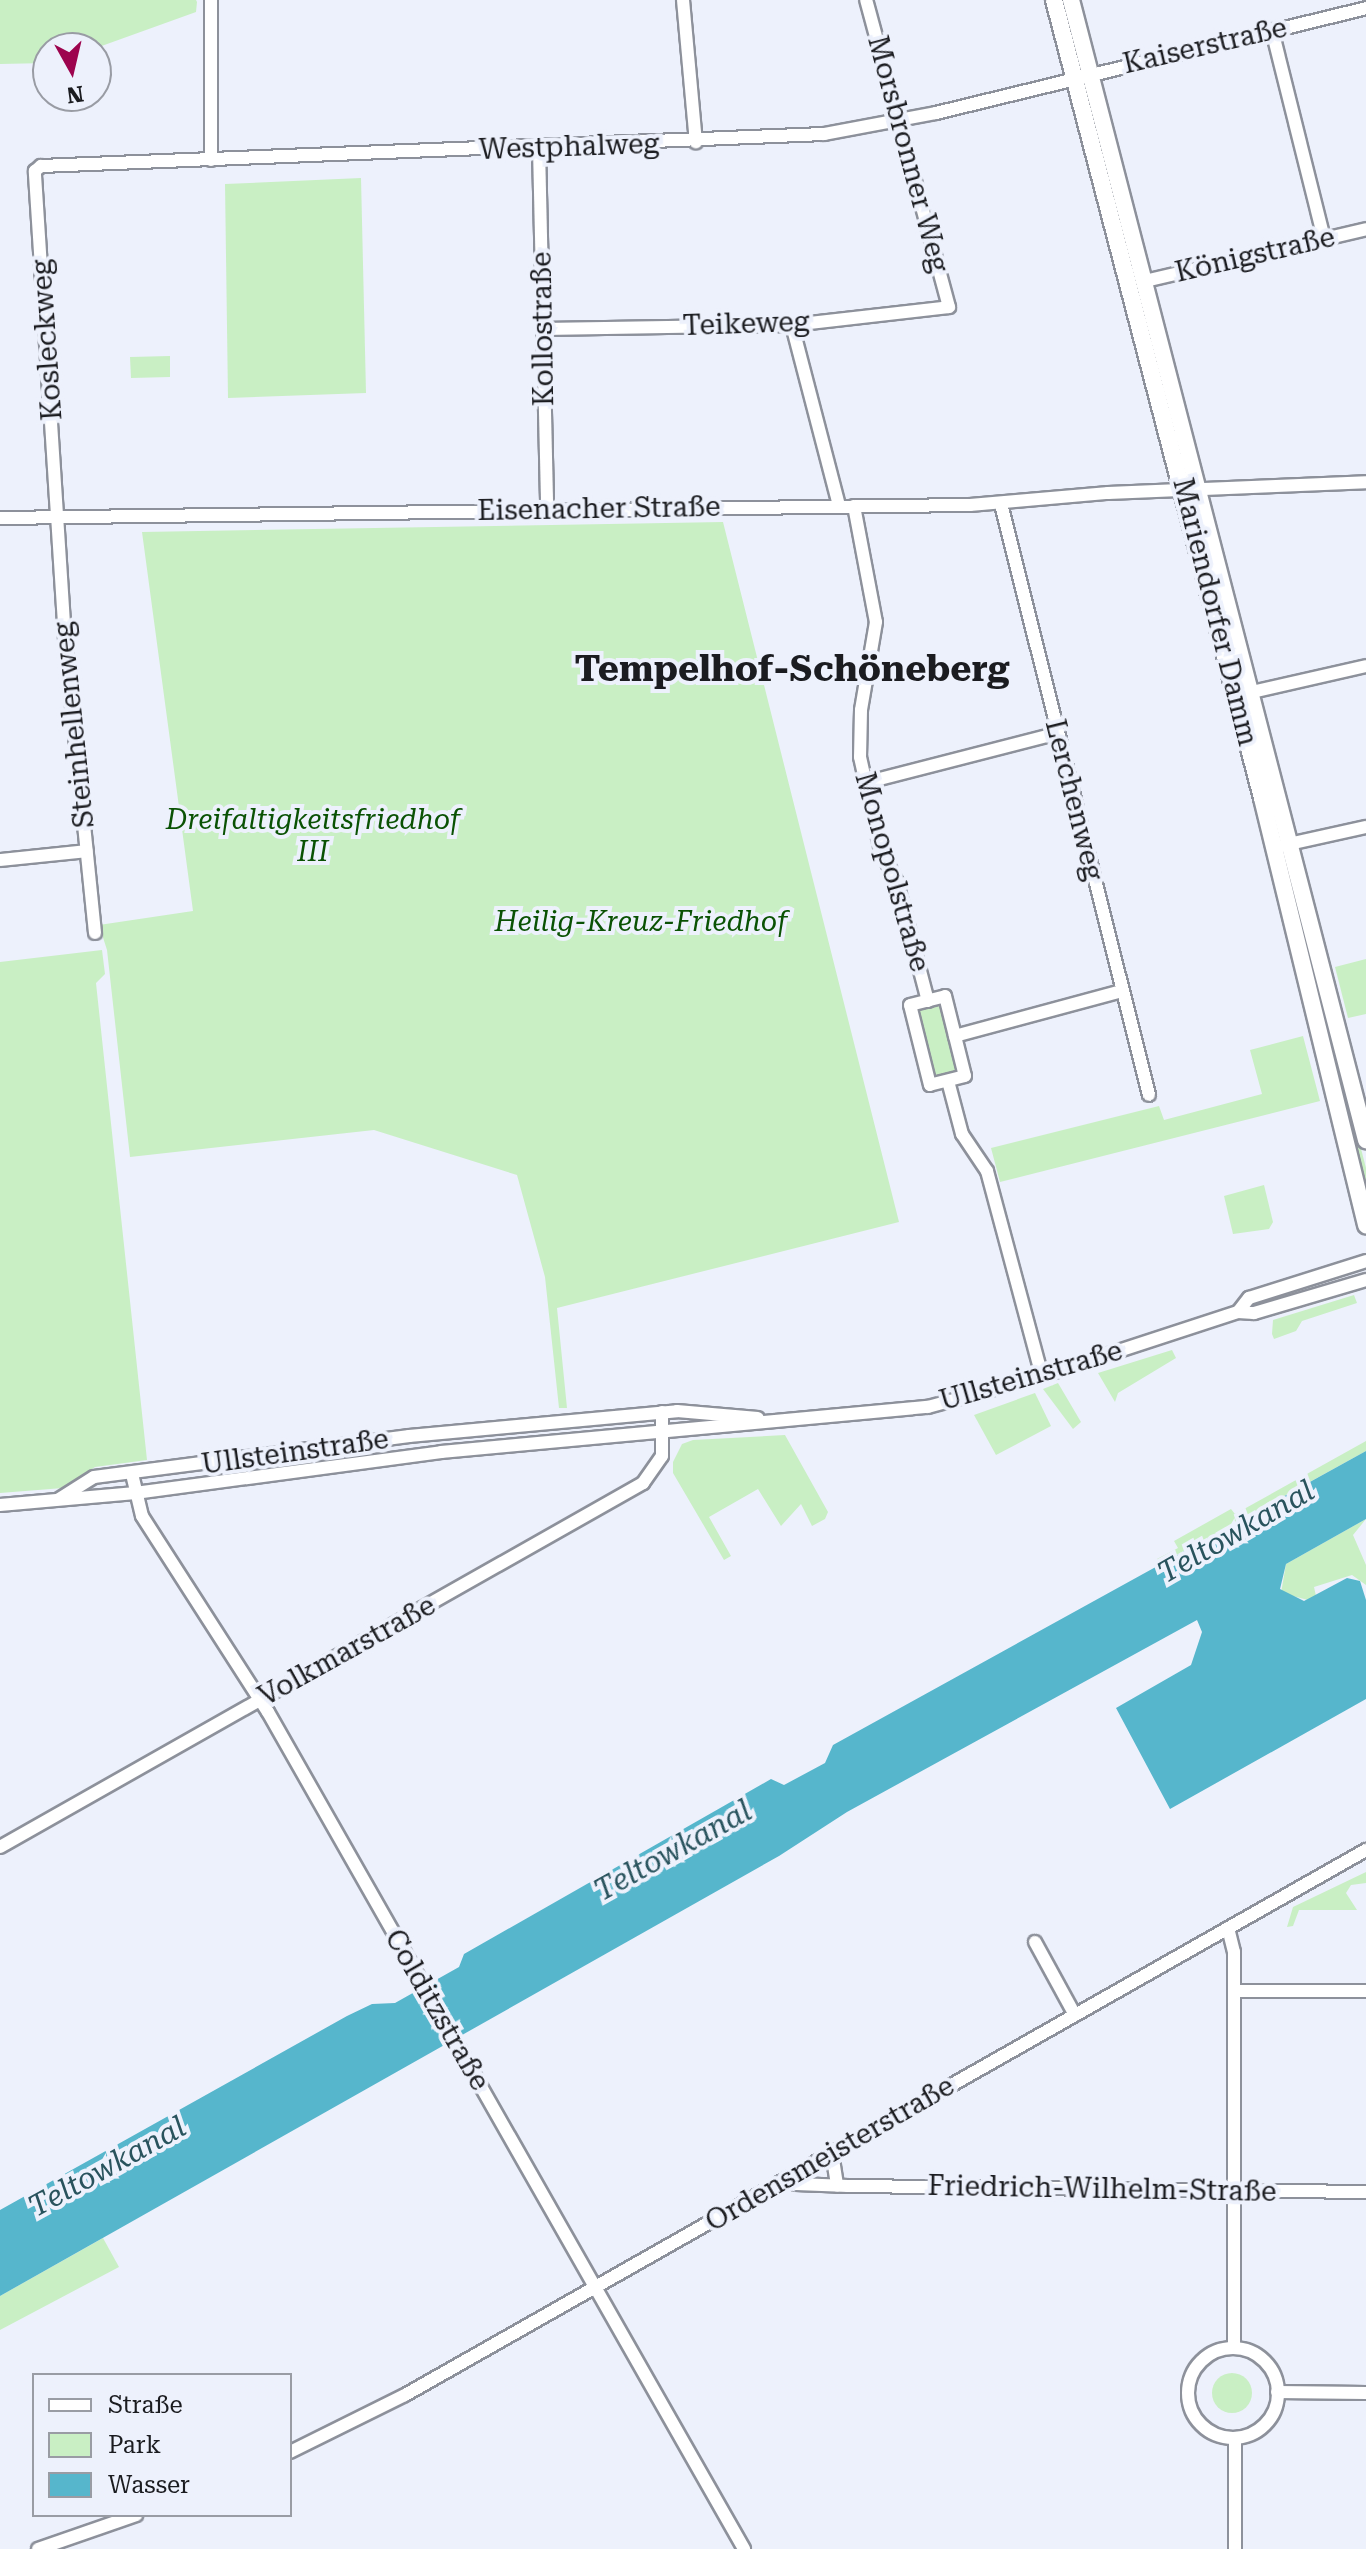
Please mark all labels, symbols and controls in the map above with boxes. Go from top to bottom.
street label: Kaiserstraße [1120,11,1290,81]
north arrow [32,32,112,112]
street label: Morsbronner Weg [860,32,956,276]
text: N [65,81,85,108]
street label: Westphalweg [478,127,660,167]
street label: Königstraße [1172,220,1338,290]
street label: Kollostraße [525,251,561,407]
street label: Kosleckweg [25,258,69,422]
street label: Teikeweg [682,305,810,343]
street label: Mariendorfer Damm [1165,475,1265,749]
street label: Eisenacher Straße [477,490,721,528]
street label: Steinhellenweg [46,620,102,830]
district label: Tempelhof-Schöneberg [574,648,1010,692]
street label: Lerchenweg [1038,716,1110,884]
street label: Monopolstraße [847,768,937,976]
park label: Dreifaltigkeitsfriedhof III [166,803,460,869]
park label: Heilig-Kreuz-Friedhof [494,905,788,939]
street label: Ullsteinstraße [936,1334,1126,1418]
street label: Ullsteinstraße [199,1422,391,1482]
water label: Teltowkanal [1151,1473,1321,1591]
street label: Volkmarstraße [253,1589,441,1713]
water label: Teltowkanal [588,1793,758,1909]
street label: Colditzstraße [377,1924,497,2096]
street label: Ordensmeisterstraße [700,2069,960,2239]
water label: Teltowkanal [22,2109,192,2225]
street label: Friedrich-Wilhelm-Straße [927,2169,1277,2209]
legend [32,2373,292,2517]
text: Straße [108,2391,183,2419]
text: Park [108,2431,161,2459]
text: Wasser [108,2471,190,2499]

